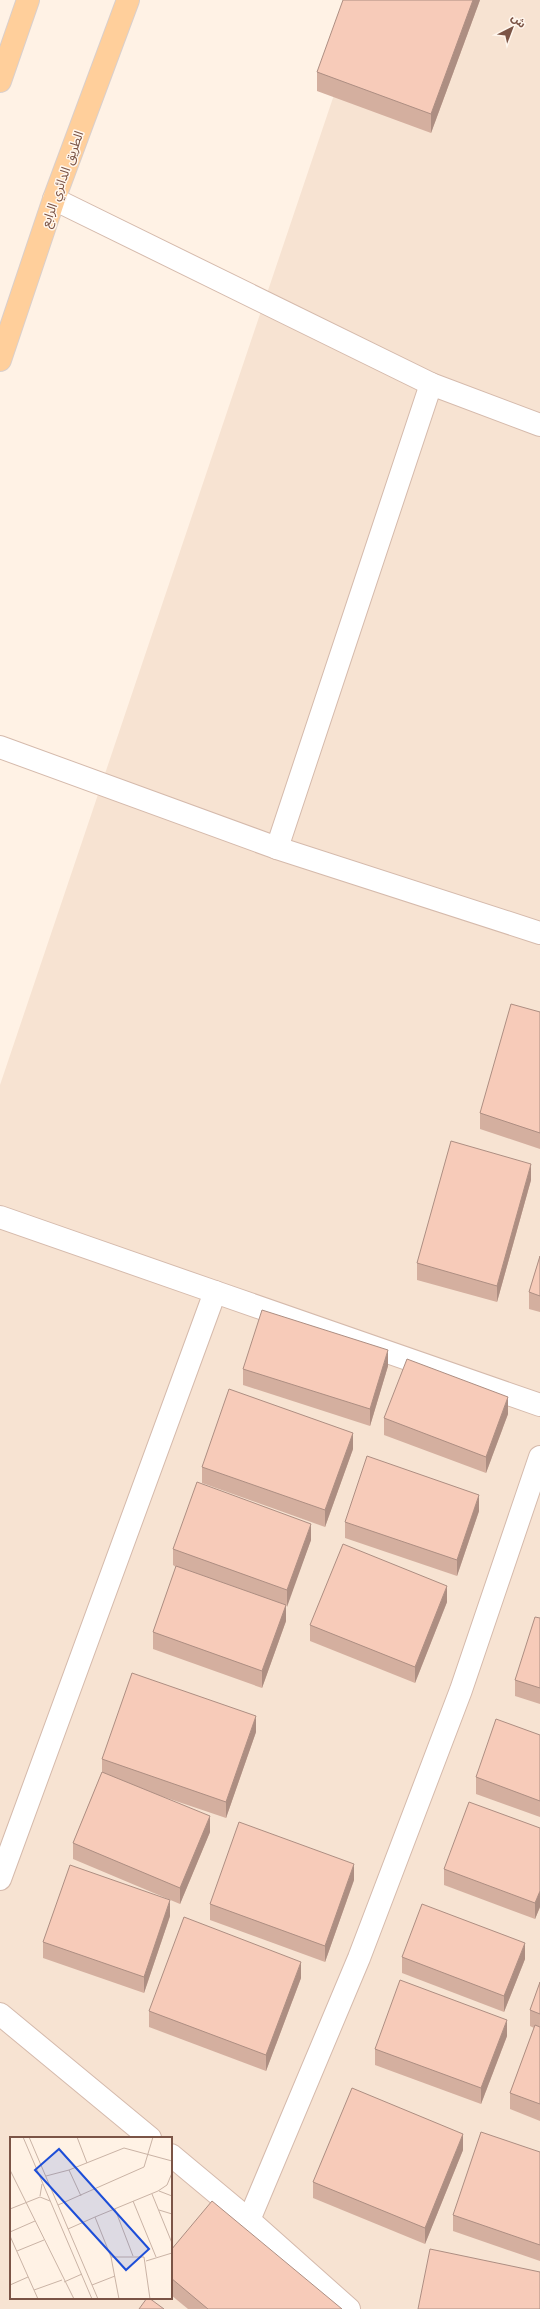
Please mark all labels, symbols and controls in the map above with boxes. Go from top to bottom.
north arrow [492,8,532,48]
text: ش [508,10,529,31]
street label: الطريق الدائري الرابع [37,128,89,230]
inset map [10,2137,172,2299]

